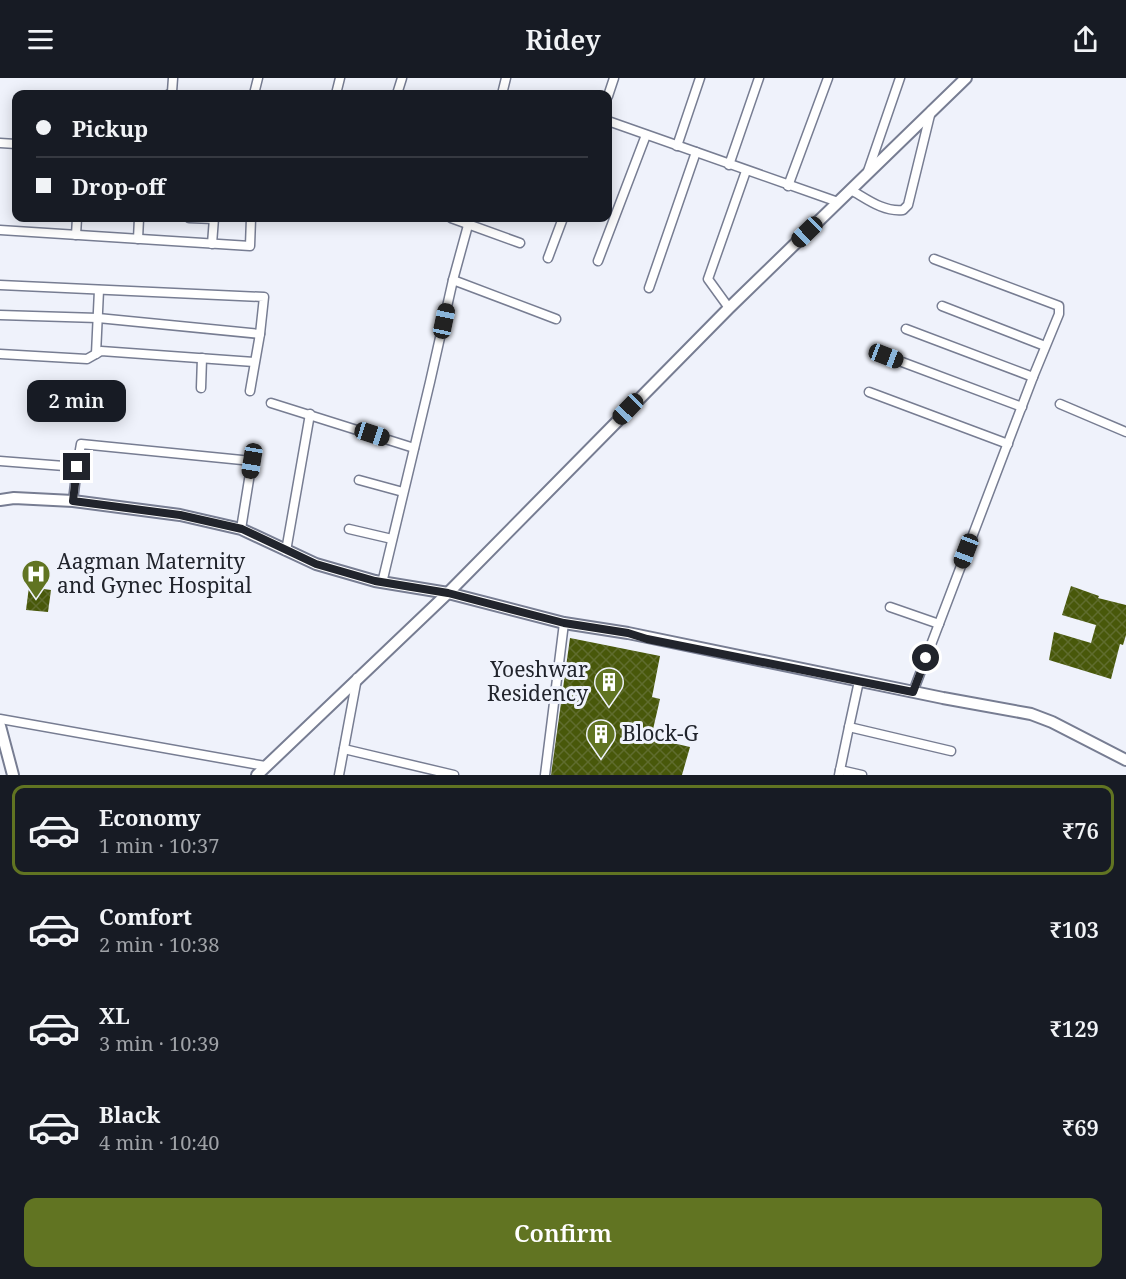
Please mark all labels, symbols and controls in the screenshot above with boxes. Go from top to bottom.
text: Ridey [525,21,601,58]
icon: menu [24,23,57,56]
icon: share [1069,23,1102,56]
text: Pickup [72,113,148,143]
text: Drop-off [72,171,165,201]
car [788,213,826,251]
car [431,302,457,340]
car [866,341,906,371]
callout: 2 min [28,380,127,422]
text: 2 min [49,387,104,414]
car [609,390,647,428]
car [352,420,392,448]
car [240,442,264,480]
route end [63,453,90,480]
car [951,531,981,571]
place label: Aagman Maternity and Gynec Hospital [57,547,252,599]
hospital icon: Aagman Maternity and Gynec Hospital [20,558,52,600]
route start [912,644,939,671]
place label: Yoeshwar Residency [487,655,588,707]
building icon: Yoeshwar Residency [593,666,625,708]
building icon: Block-G [585,718,617,760]
place label: Block-G [622,719,698,747]
text: Economy [99,802,201,832]
icon: car [27,803,81,857]
text: ₹76 [1062,815,1099,845]
text: 1 min · 10:37 [99,832,219,859]
text: Comfort [99,901,192,931]
icon: car [27,902,81,956]
text: ₹103 [1050,914,1099,944]
text: 2 min · 10:38 [99,931,219,958]
text: XL [99,1000,130,1030]
icon: car [27,1001,81,1055]
text: ₹129 [1050,1013,1099,1043]
text: 3 min · 10:39 [99,1030,219,1057]
text: Black [99,1099,160,1129]
icon: car [27,1100,81,1154]
text: ₹69 [1062,1112,1099,1142]
text: 4 min · 10:40 [99,1129,219,1156]
button: Confirm [24,1198,1102,1267]

